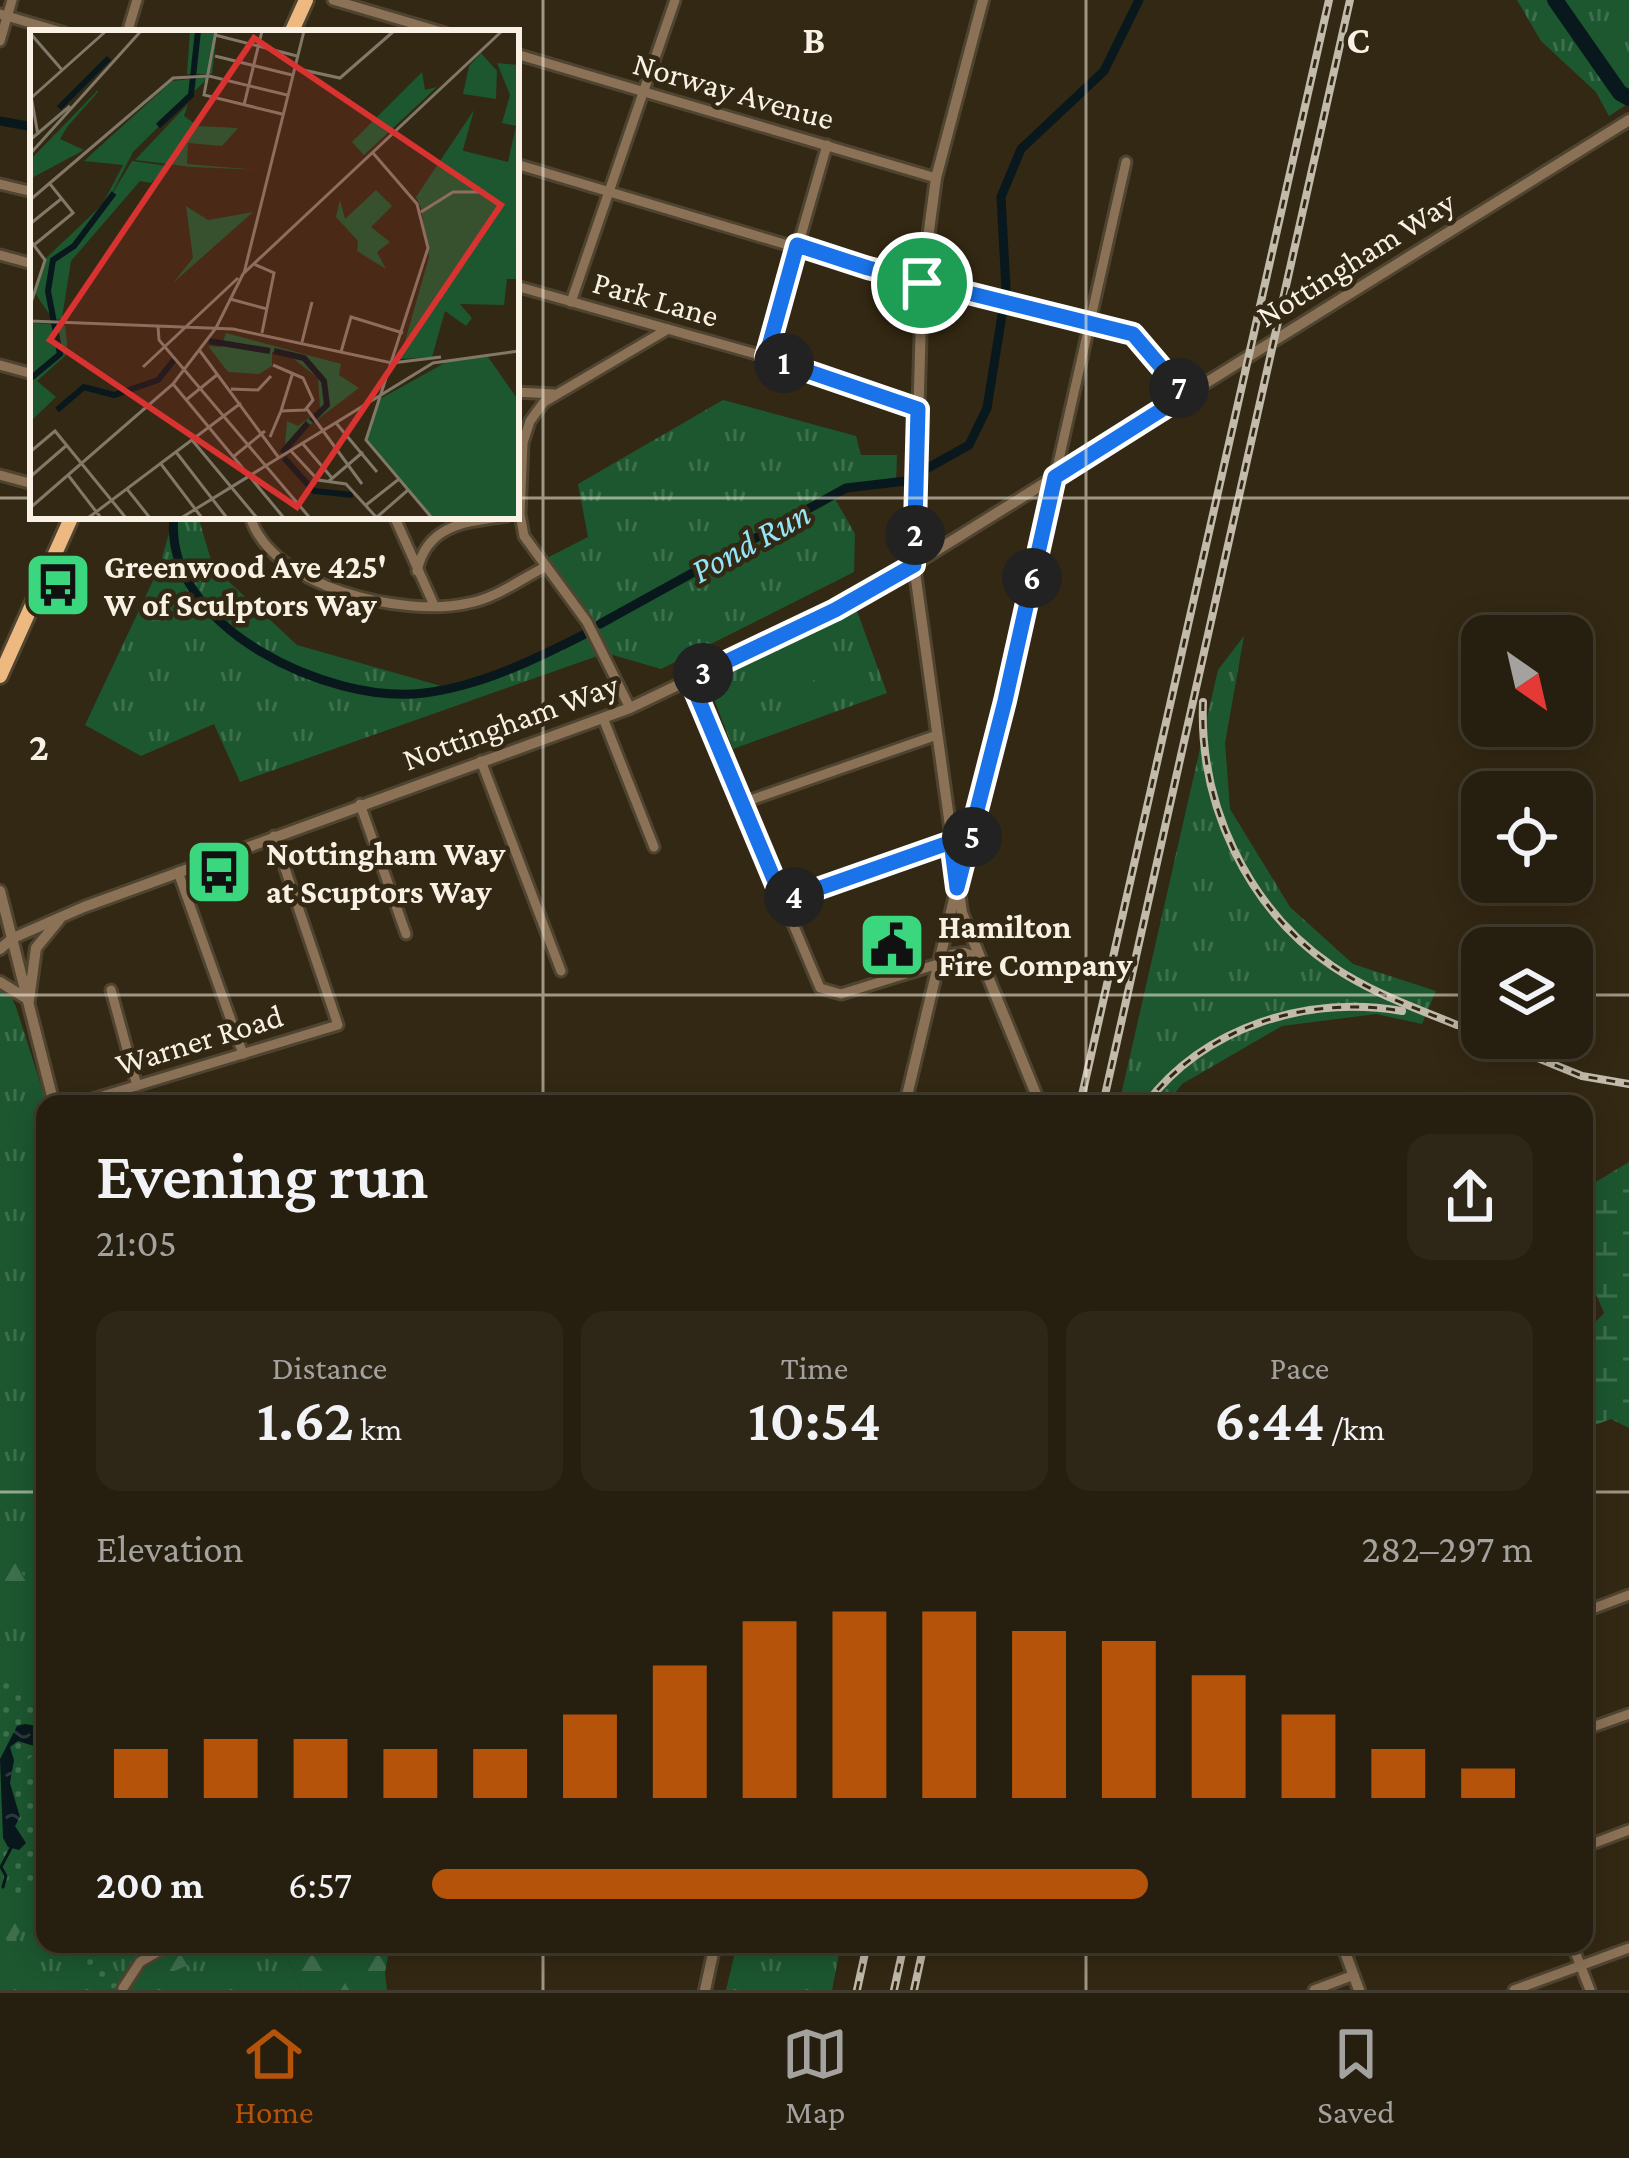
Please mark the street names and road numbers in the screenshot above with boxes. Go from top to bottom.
street label: Norway Avenue [629,44,839,137]
street label: Nottingham Way [1249,182,1462,334]
street label: Park Lane [589,263,723,334]
street label: Nottingham Way [397,665,624,778]
street label: Warner Road [111,997,287,1082]

